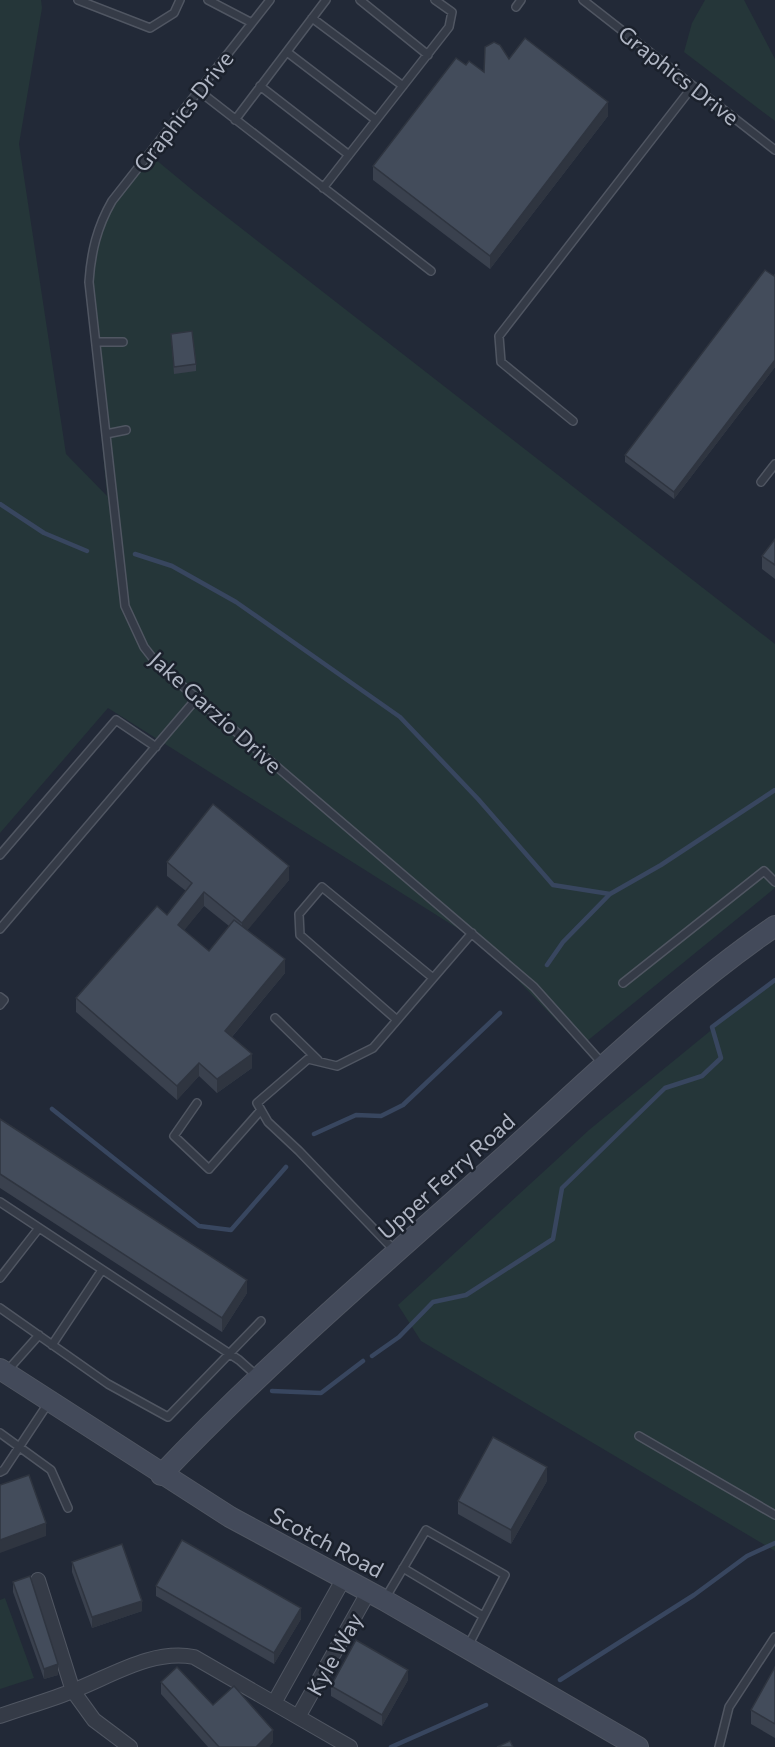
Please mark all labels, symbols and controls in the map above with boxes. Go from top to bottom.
street label: Graphics Drive [613,20,745,130]
street label: Graphics Drive [128,45,238,177]
street label: Jake Garzio Drive [144,646,288,778]
street label: Upper Ferry Road [372,1107,520,1245]
street label: Scotch Road [266,1501,388,1583]
street label: Kyle Way [300,1608,368,1700]

